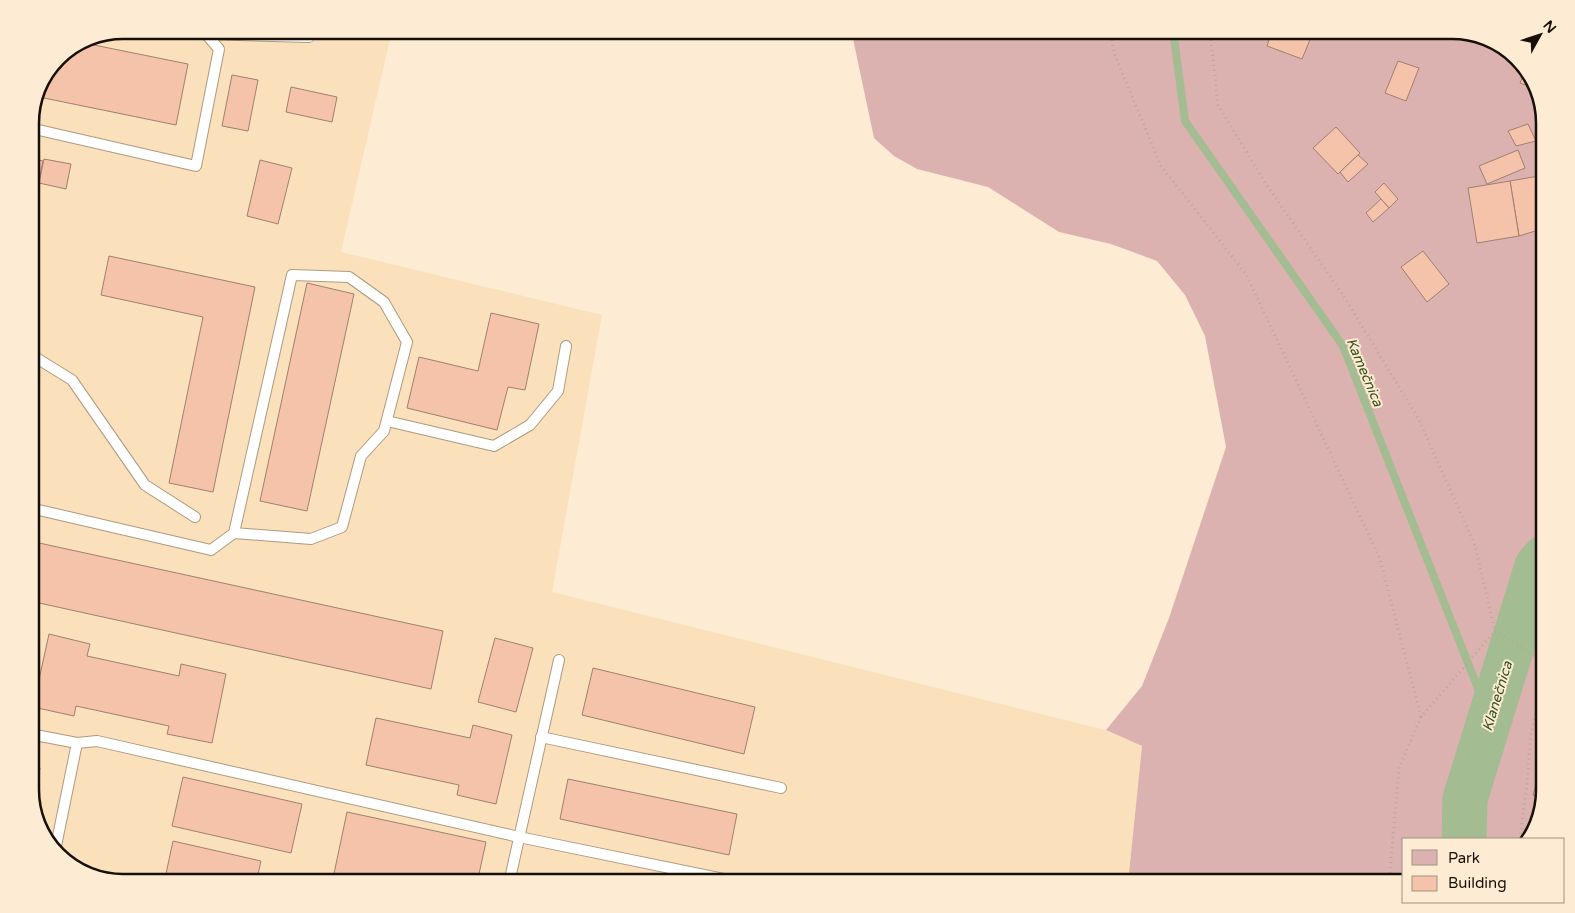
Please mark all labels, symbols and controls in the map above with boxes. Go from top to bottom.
north arrow [1515,10,1565,60]
text: N [1539,17,1560,37]
water label: Kamečnica [1342,335,1387,410]
water label: Klanečnica [1479,658,1516,733]
legend [1402,838,1565,903]
text: Park [1448,849,1480,867]
text: Building [1448,874,1507,892]

